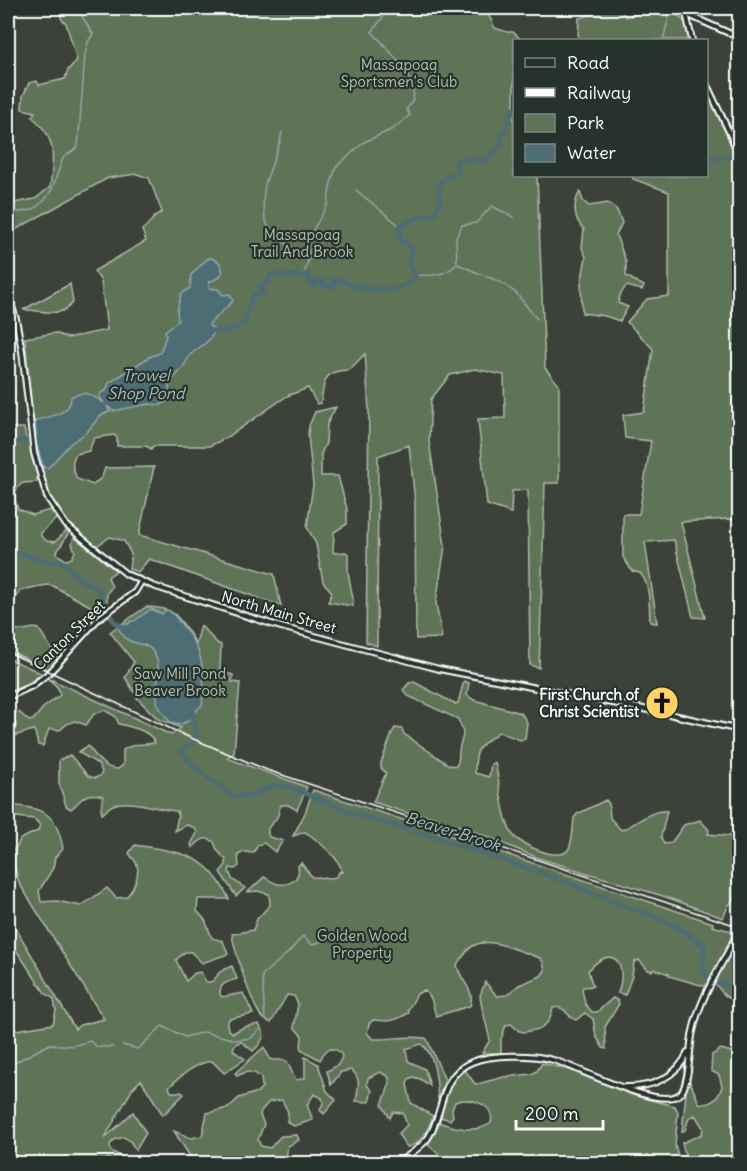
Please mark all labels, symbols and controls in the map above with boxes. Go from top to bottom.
legend [513,39,708,177]
text: Road [567,51,610,74]
park label: Massapoag Sportsmen's Club [341,55,457,91]
text: Railway [567,81,631,104]
text: Park [567,111,604,134]
text: Water [567,141,617,164]
park label: Massapoag Trail And Brook [251,225,354,261]
water label: Trowel Shop Pond [108,365,187,403]
street label: North Main Street [220,587,338,637]
street label: Canton Street [29,596,109,674]
park label: Saw Mill Pond Beaver Brook [134,664,227,700]
place label: First Church of Christ Scientist [539,685,640,721]
church icon: First Church of Christ Scientist [644,685,680,721]
water label: Beaver Brook [403,807,505,855]
park label: Golden Wood Property [317,926,407,962]
scale bar [516,1093,603,1131]
text: 200 m [525,1102,579,1125]

